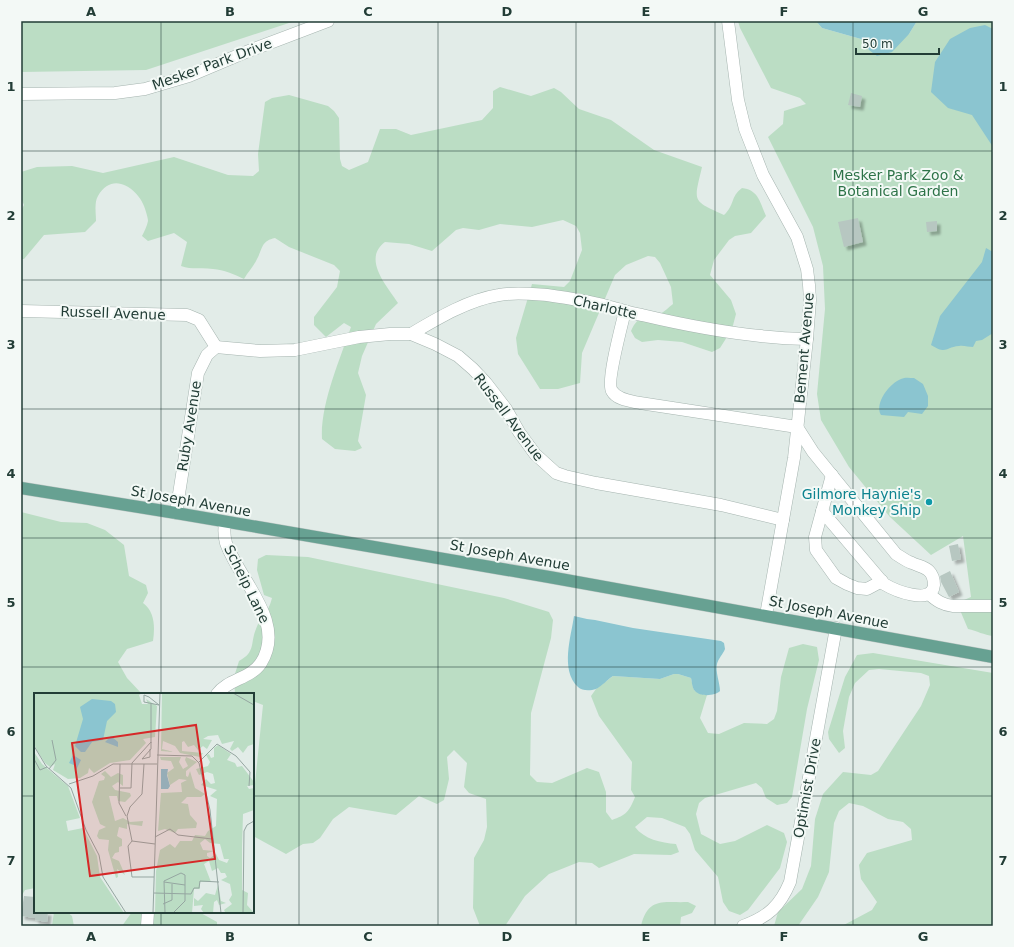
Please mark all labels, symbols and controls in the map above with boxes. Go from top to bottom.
text: A [86,4,96,19]
text: B [225,4,235,19]
text: C [363,4,373,19]
text: D [502,4,513,19]
text: E [642,4,650,19]
text: F [780,4,788,19]
text: G [918,4,928,19]
scale bar [856,30,939,56]
street label: Mesker Park Drive [150,35,274,93]
text: 50 m [862,37,893,51]
text: 1 [6,79,16,94]
text: 1 [998,79,1008,94]
park label: Mesker Park Zoo & Botanical Garden [832,167,964,199]
text: 2 [6,208,16,223]
text: 2 [998,208,1008,223]
street label: Charlotte [572,292,638,322]
street label: Bement Avenue [791,292,817,404]
street label: Russell Avenue [60,303,166,323]
text: 3 [6,337,16,352]
text: 3 [998,337,1008,352]
street label: Russell Avenue [471,370,547,464]
street label: Ruby Avenue [174,380,204,472]
text: 4 [6,466,16,481]
text: 4 [998,466,1008,481]
street label: St Joseph Avenue [130,483,252,519]
place label: Gilmore Haynie's Monkey Ship [802,486,921,518]
marker: Gilmore Haynie's Monkey Ship [924,497,934,507]
street label: St Joseph Avenue [449,537,571,573]
street label: Scheip Lane [221,542,273,626]
street label: St Joseph Avenue [768,593,890,631]
text: 5 [6,595,16,610]
text: 5 [998,595,1008,610]
inset map [34,693,254,913]
text: 6 [6,724,16,739]
text: 6 [998,724,1008,739]
street label: Optimist Drive [790,737,824,839]
text: 7 [6,853,16,868]
text: 7 [998,853,1008,868]
text: A [86,929,96,944]
text: B [225,929,235,944]
text: C [363,929,373,944]
text: D [502,929,513,944]
text: E [642,929,650,944]
text: F [780,929,788,944]
text: G [918,929,928,944]

